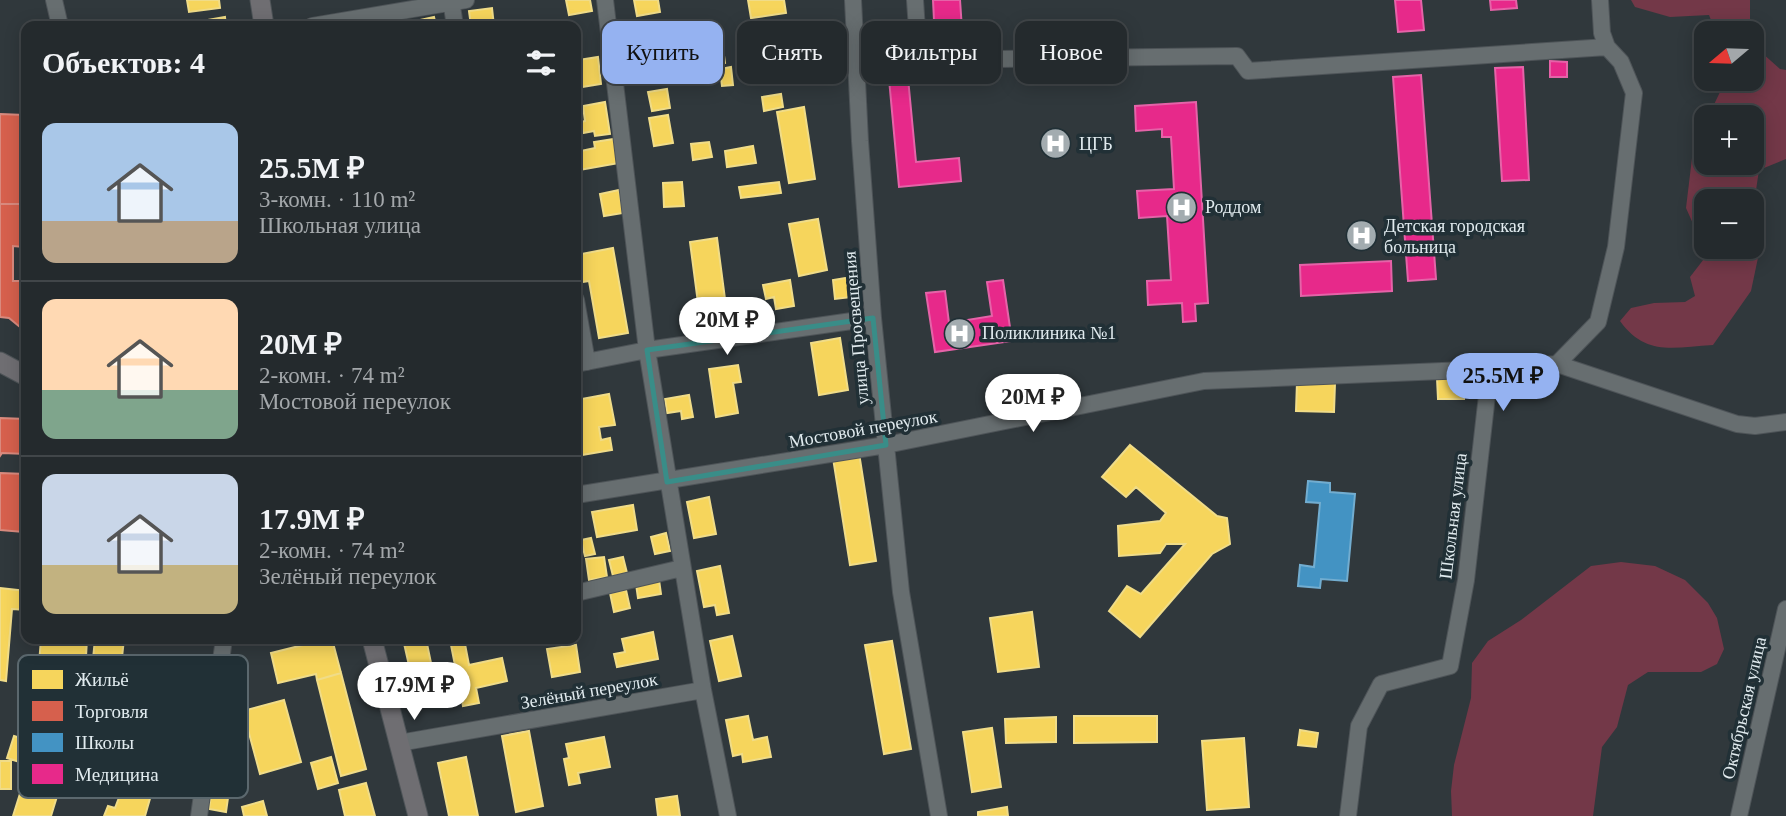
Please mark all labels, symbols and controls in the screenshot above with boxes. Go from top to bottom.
chip: Купить [602,21,723,84]
chip: Снять [737,21,847,84]
chip: Фильтры [861,21,1001,84]
chip: Новое [1015,21,1127,84]
north arrow [1694,21,1764,91]
map controls [1694,21,1764,259]
icon: filters [522,44,560,82]
text: Объектов: 4 [42,46,205,79]
button: + [1694,105,1764,175]
hospital icon: ЦГБ [1039,127,1073,161]
place label: ЦГБ [1079,134,1113,154]
icon: home [98,151,182,235]
text: 25.5M ₽ [259,151,365,184]
text: 3-комн. · 110 m² [259,187,415,212]
button: − [1694,189,1764,259]
hospital icon: Роддом [1165,190,1199,224]
place label: Роддом [1205,197,1261,217]
text: Школьная улица [259,213,421,238]
place label: Детская городская больница [1384,216,1525,257]
hospital icon: Детская городская больница [1344,219,1378,253]
street label: улица Просвещения [839,250,873,406]
pin: 20M ₽ [678,298,776,357]
text: 20M ₽ [695,307,759,332]
hospital icon: Поликлиника №1 [942,316,976,350]
place label: Поликлиника №1 [982,323,1116,343]
icon: home [98,327,182,411]
text: 20M ₽ [259,327,342,360]
pin: 25.5M ₽ [1438,354,1568,413]
text: 2-комн. · 74 m² [259,363,405,388]
text: 25.5M ₽ [1462,363,1544,388]
pin: 20M ₽ [984,374,1082,434]
text: 20M ₽ [1001,384,1065,409]
text: Мостовой переулок [259,389,451,414]
street label: Мостовой переулок [787,406,939,452]
street label: Школьная улица [1435,452,1471,580]
icon: home [98,502,182,586]
text: 17.9M ₽ [259,502,365,535]
text: 2-комн. · 74 m² [259,538,405,563]
text: Зелёный переулок [259,564,437,589]
street label: Октябрьская улица [1718,635,1770,781]
legend [18,655,248,798]
pin: 17.9M ₽ [349,662,479,722]
text: Жильё [75,669,129,690]
street label: Зелёный переулок [519,669,659,713]
text: 17.9M ₽ [373,672,455,697]
text: Торговля [75,701,148,722]
text: Школы [75,732,134,753]
text: Медицина [75,764,159,785]

